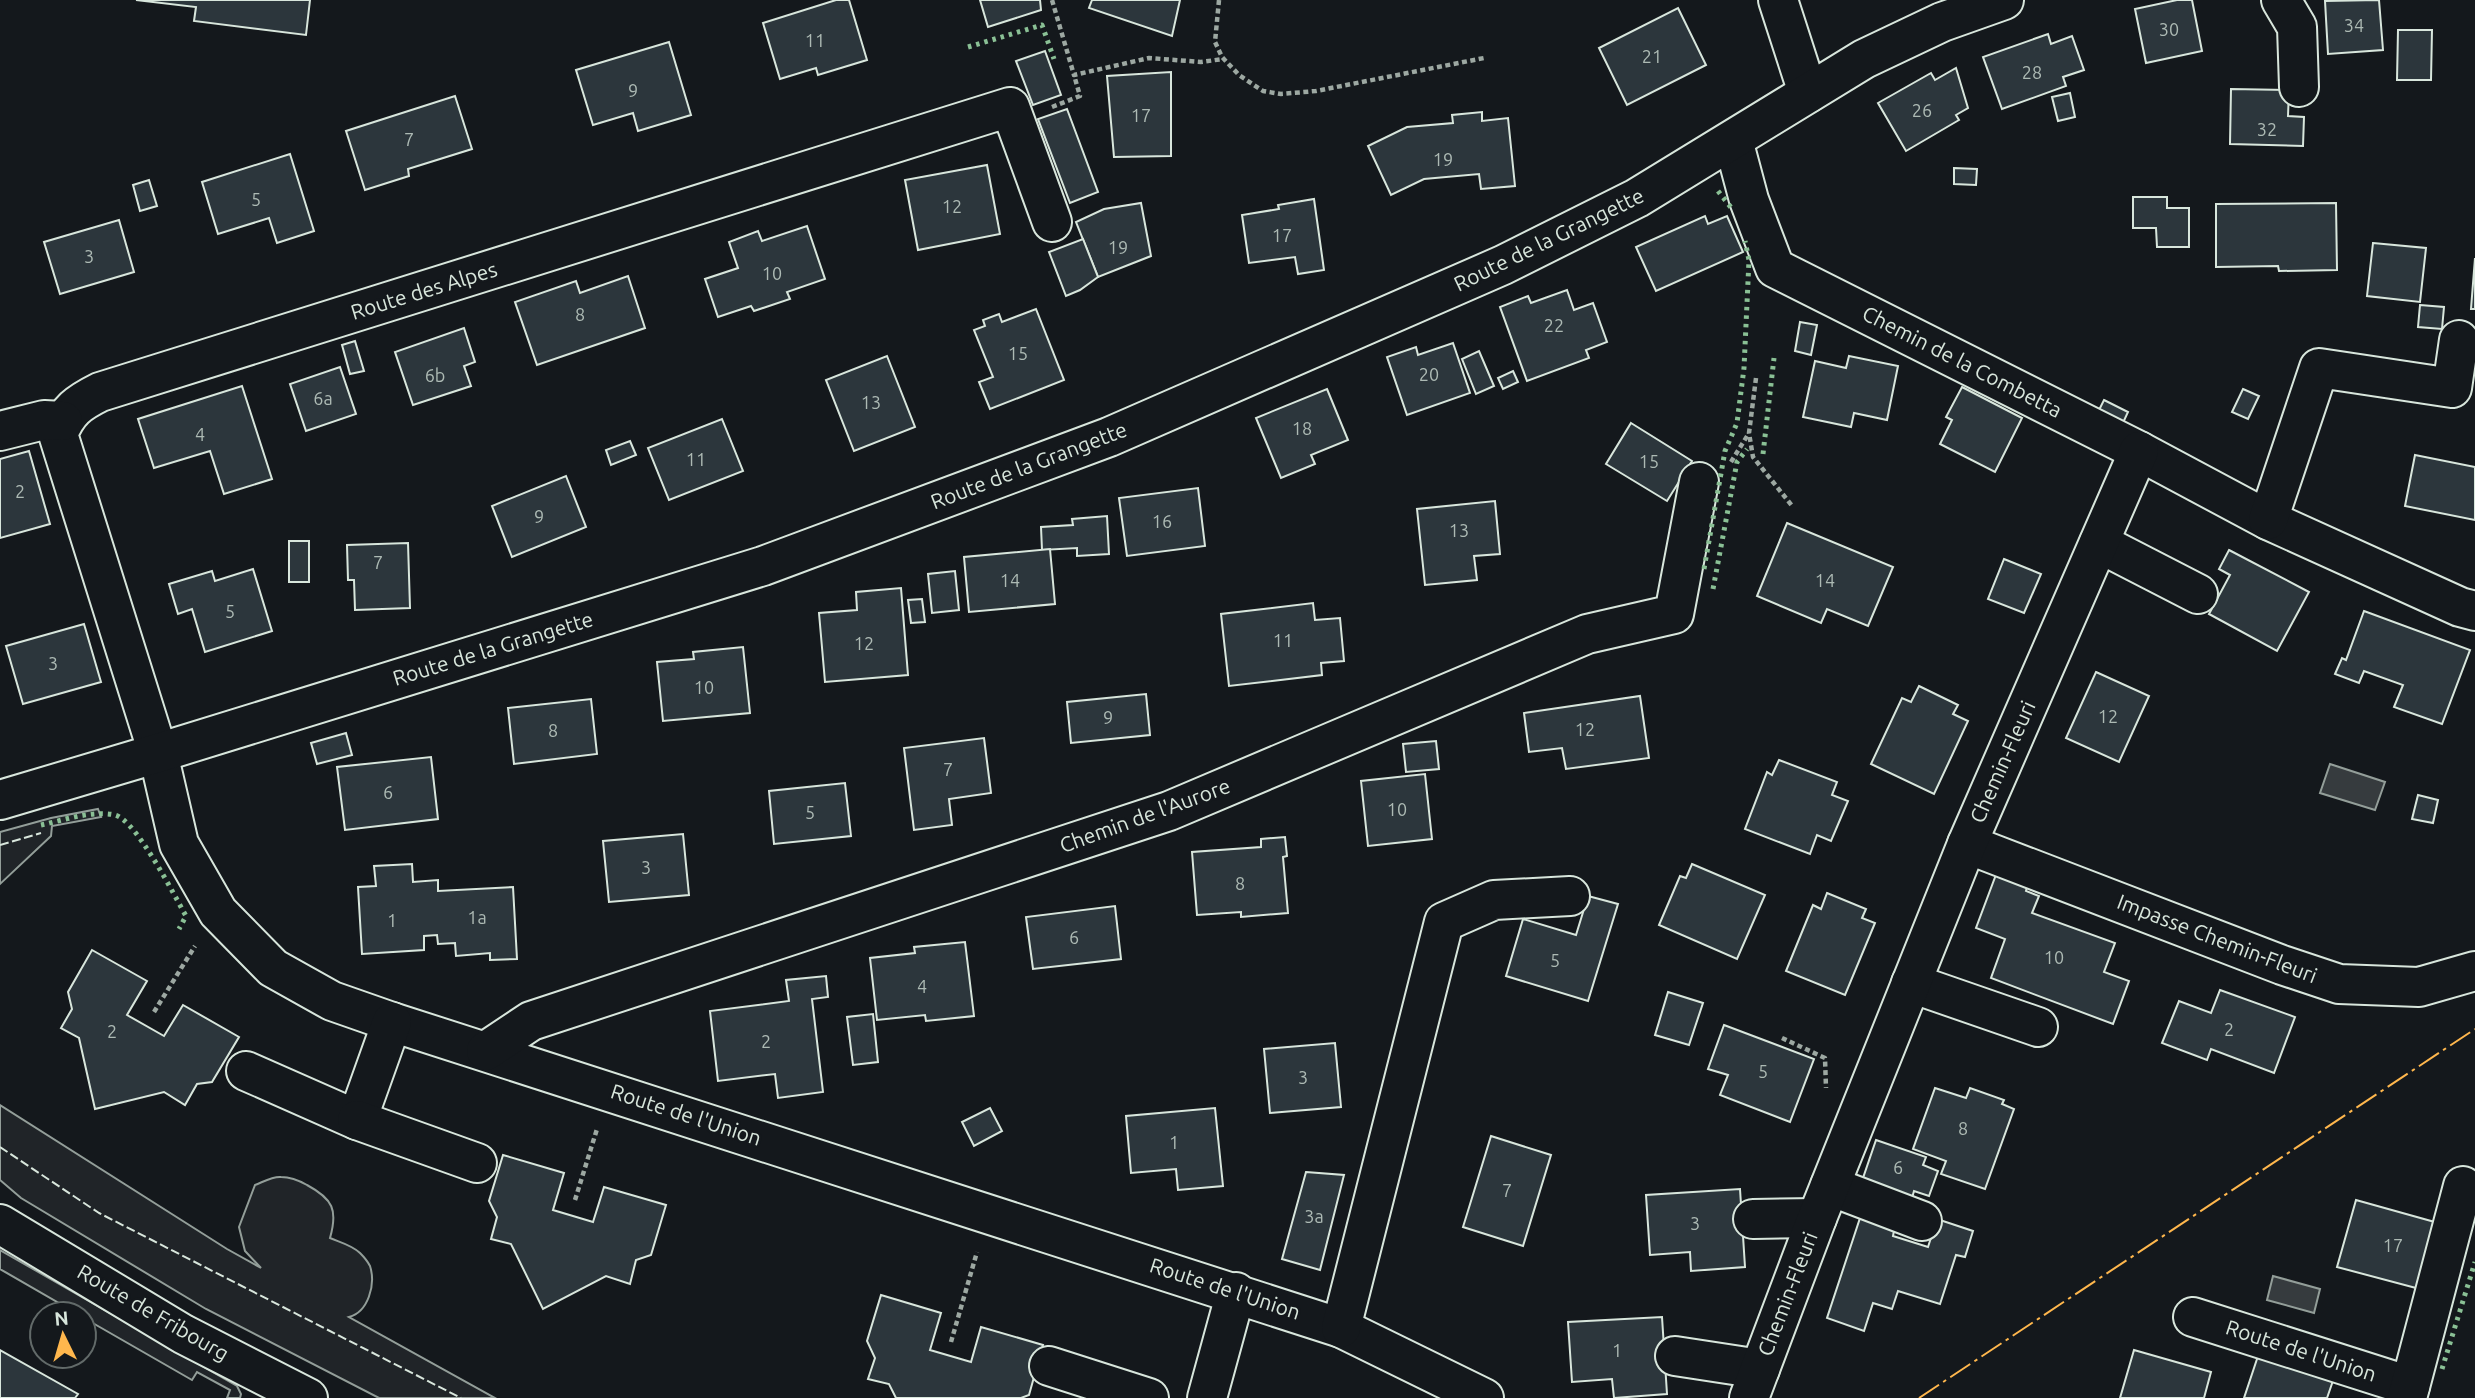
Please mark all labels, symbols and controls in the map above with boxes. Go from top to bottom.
house number: 34 [2344,15,2364,35]
house number: 30 [2159,19,2179,39]
house number: 11 [805,30,825,50]
house number: 21 [1642,46,1662,66]
house number: 28 [2022,62,2042,82]
house number: 9 [628,80,638,100]
house number: 26 [1912,100,1932,120]
house number: 17 [1131,105,1151,125]
house number: 32 [2257,119,2277,139]
house number: 7 [404,129,414,149]
house number: 19 [1433,149,1453,169]
street label: Route de la Grangette [1450,183,1647,296]
house number: 5 [251,189,261,209]
house number: 12 [942,196,962,216]
house number: 17 [1272,225,1292,245]
house number: 19 [1108,237,1128,257]
house number: 3 [84,246,94,266]
street label: Route des Alpes [348,256,500,324]
house number: 10 [762,263,782,283]
street label: Chemin de la Combetta [1859,300,2066,422]
house number: 8 [575,304,585,324]
house number: 22 [1544,315,1564,335]
house number: 15 [1008,343,1028,363]
house number: 20 [1419,364,1439,384]
house number: 6b [425,365,445,385]
house number: 6a [313,388,333,408]
house number: 13 [861,392,881,412]
street label: Route de la Grangette [927,417,1130,514]
house number: 18 [1292,418,1312,438]
house number: 4 [195,424,205,444]
house number: 11 [686,449,706,469]
house number: 15 [1639,451,1659,471]
house number: 2 [15,481,25,501]
house number: 9 [534,506,544,526]
house number: 16 [1152,511,1172,531]
house number: 13 [1449,520,1469,540]
house number: 7 [373,552,383,572]
house number: 14 [1000,570,1020,590]
house number: 14 [1815,570,1835,590]
house number: 5 [225,601,235,621]
street label: Route de la Grangette [390,606,596,690]
house number: 11 [1273,630,1293,650]
house number: 12 [854,633,874,653]
house number: 3 [48,653,58,673]
house number: 10 [694,677,714,697]
street label: Chemin-Fleuri [1964,697,2040,826]
house number: 12 [2098,706,2118,726]
house number: 9 [1103,707,1113,727]
house number: 12 [1575,719,1595,739]
house number: 8 [548,720,558,740]
house number: 7 [943,759,953,779]
street label: Chemin de l'Aurore [1056,773,1233,857]
house number: 6 [383,782,393,802]
house number: 10 [1387,799,1407,819]
house number: 5 [805,802,815,822]
house number: 3 [641,857,651,877]
house number: 8 [1235,873,1245,893]
street label: Impasse Chemin-Fleuri [2114,889,2321,987]
house number: 1a [467,907,487,927]
house number: 1 [387,910,397,930]
house number: 6 [1069,927,1079,947]
house number: 10 [2044,947,2064,967]
house number: 5 [1550,950,1560,970]
house number: 4 [917,976,927,996]
house number: 2 [2224,1019,2234,1039]
house number: 2 [107,1021,117,1041]
house number: 2 [761,1031,771,1051]
house number: 5 [1758,1061,1768,1081]
house number: 3 [1298,1067,1308,1087]
street label: Route de l'Union [608,1078,765,1150]
house number: 8 [1958,1118,1968,1138]
house number: 1 [1169,1132,1179,1152]
house number: 6 [1893,1157,1903,1177]
house number: 7 [1502,1180,1512,1200]
house number: 3a [1304,1206,1324,1226]
house number: 3 [1690,1213,1700,1233]
street label: Chemin-Fleuri [1752,1228,1822,1359]
house number: 17 [2383,1235,2403,1255]
street label: Route de l'Union [1147,1252,1304,1324]
street label: Route de Fribourg [73,1259,234,1365]
north arrow [28,1300,98,1370]
text: N [53,1306,70,1330]
street label: Route de l'Union [2223,1314,2380,1386]
house number: 1 [1612,1340,1622,1360]

